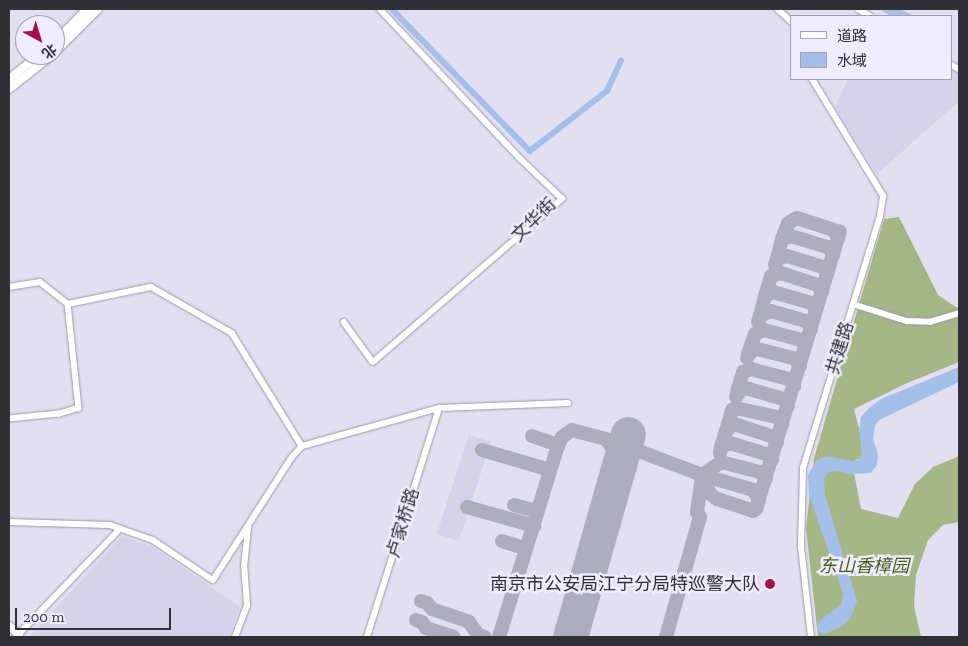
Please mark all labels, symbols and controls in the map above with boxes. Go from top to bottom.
north arrow [15,15,65,65]
legend [790,15,953,80]
text: 道路 [837,27,867,45]
text: 北 [38,40,60,62]
text: 水域 [837,52,867,70]
street label: 文华街 [507,193,561,247]
street label: 共建路 [822,319,858,377]
street label: 卢家桥路 [382,485,424,561]
park label: 东山香樟园 [819,555,909,577]
place label: 南京市公安局江宁分局特巡警大队 [490,573,760,595]
marker: 南京市公安局江宁分局特巡警大队 [764,578,776,590]
scale bar [18,598,174,630]
text: 200 m [23,608,64,626]

